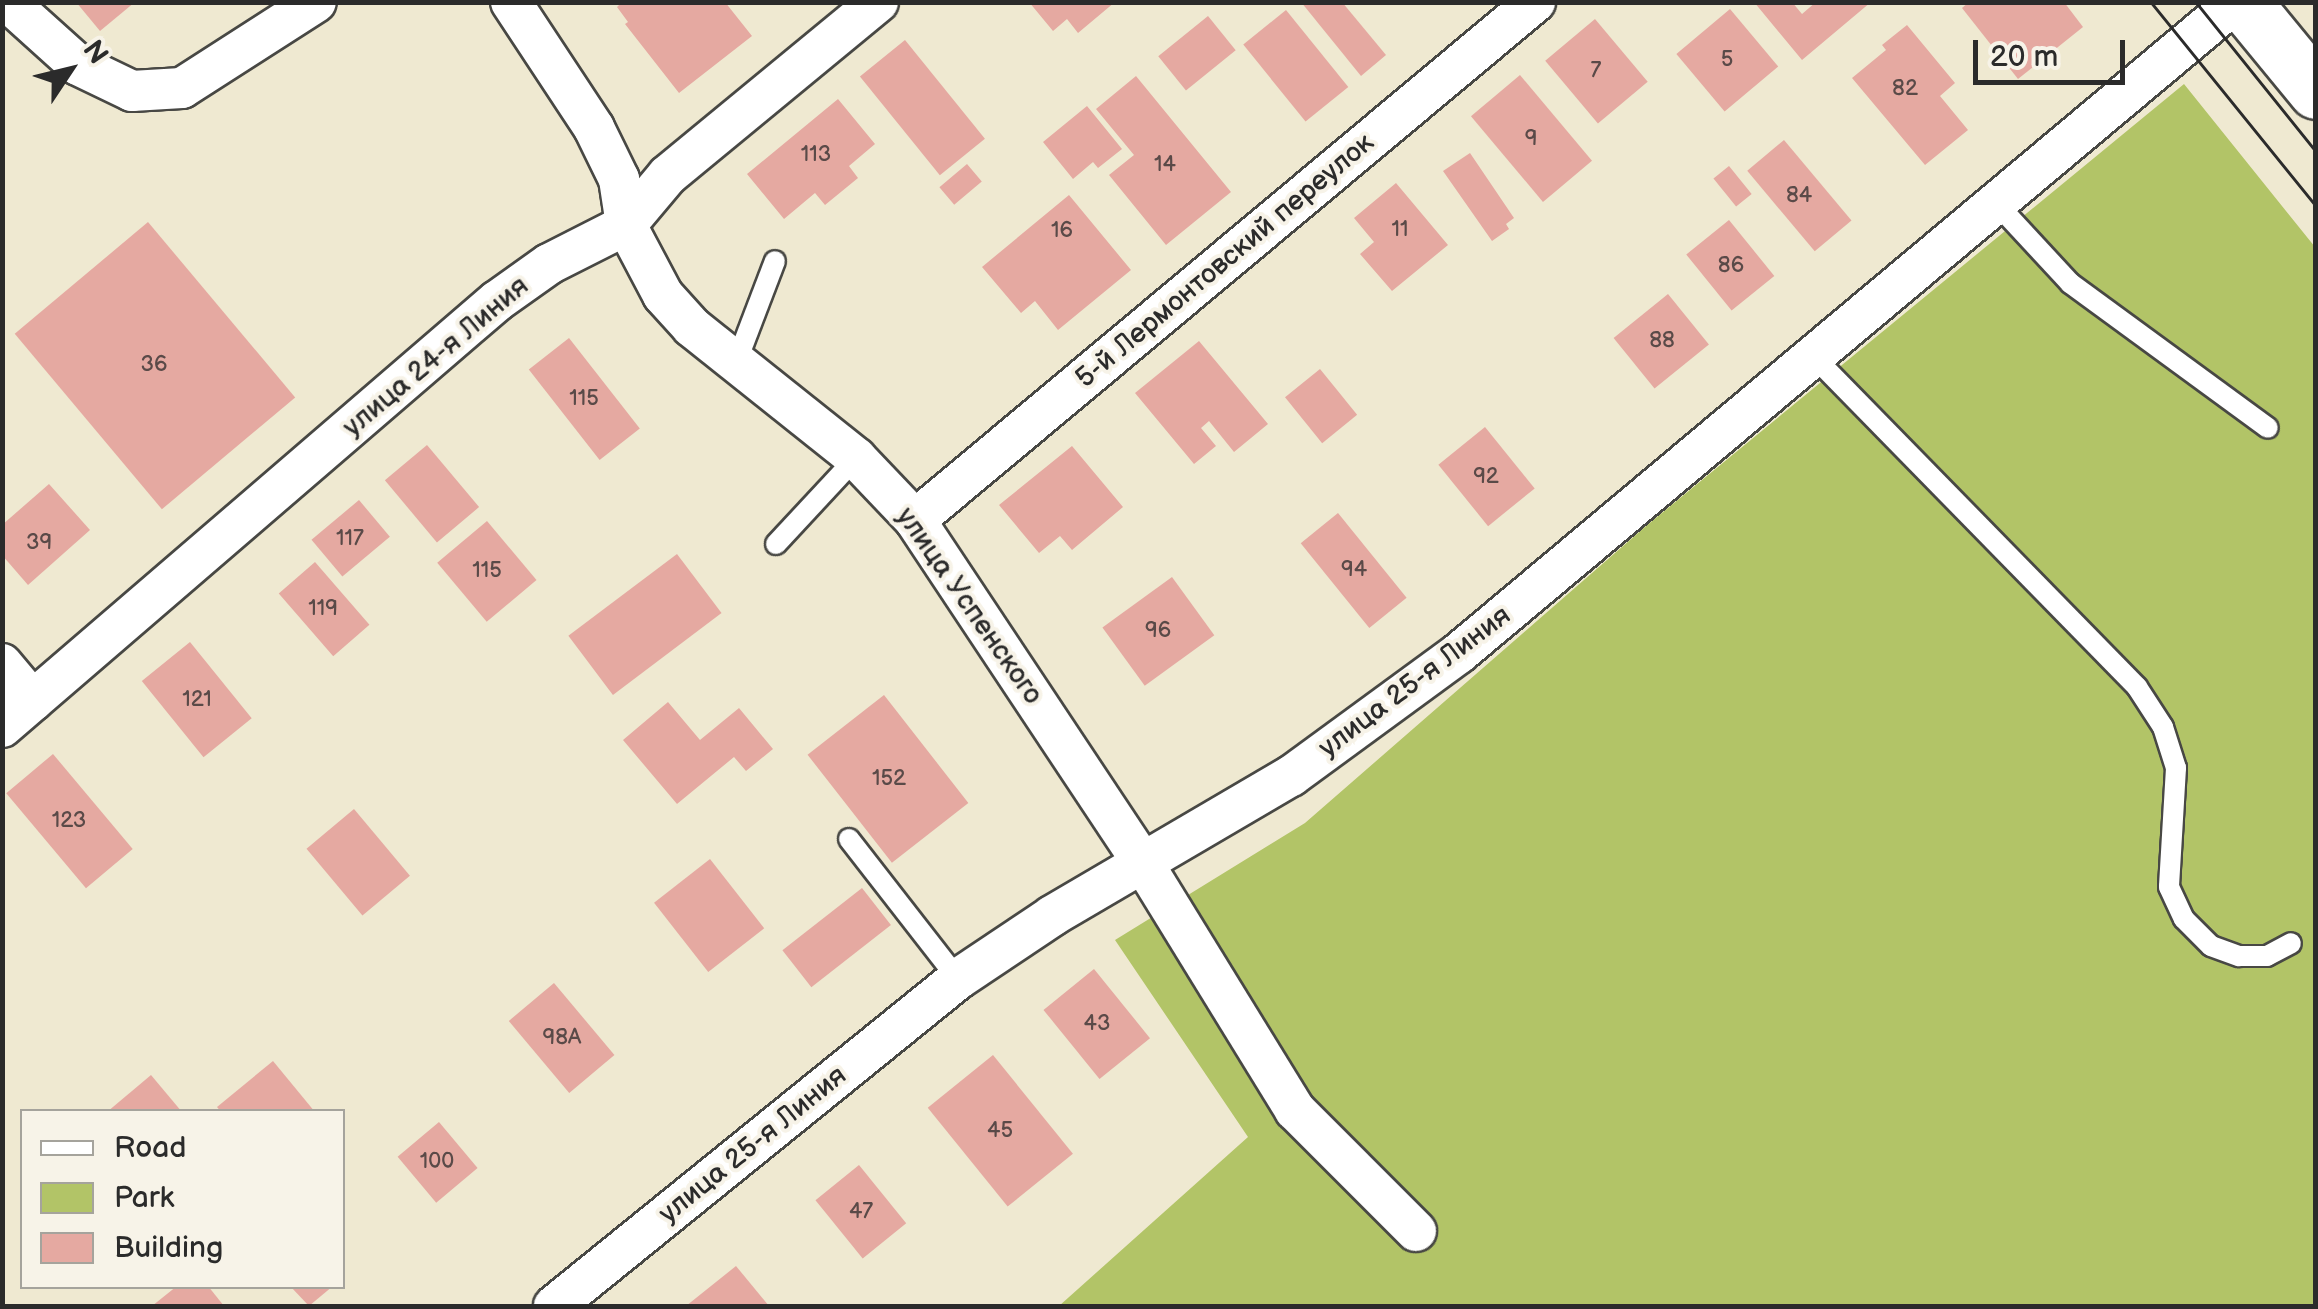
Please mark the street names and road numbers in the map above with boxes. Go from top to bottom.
street label: 5-й Лермонтовский переулок [1069,126,1381,396]
street label: улица 24-я Линия [336,270,536,444]
street label: улица Успенского [889,501,1049,711]
street label: улица 25-я Линия [1312,599,1518,765]
street label: улица 25-я Линия [653,1059,853,1231]

